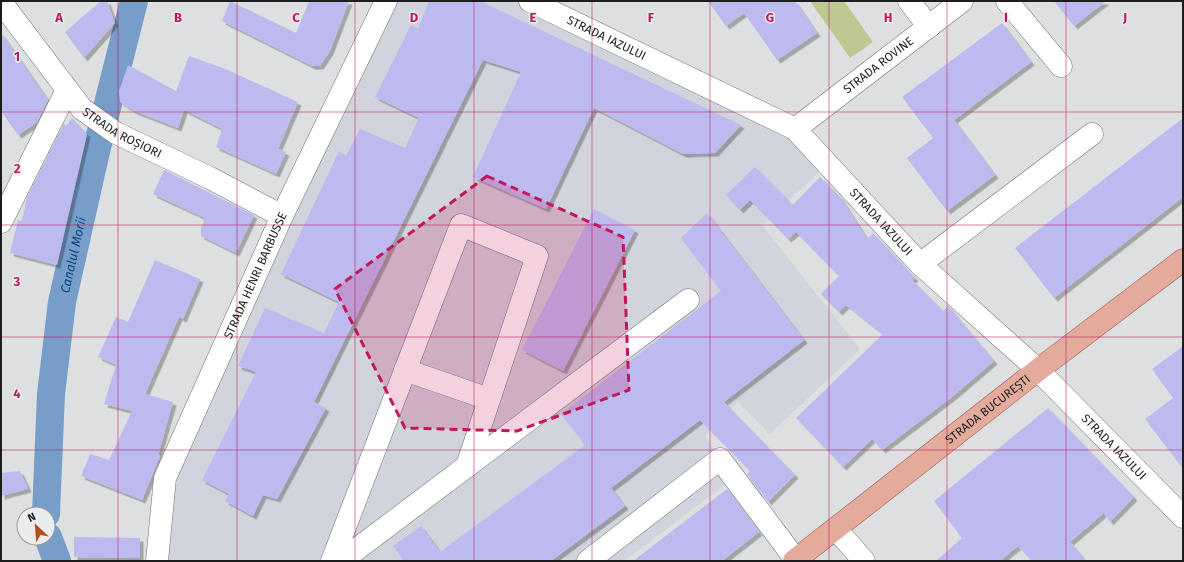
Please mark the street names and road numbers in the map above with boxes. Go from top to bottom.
street label: STRADA IAZULUI [565,13,648,63]
street label: STRADA ROVINE [841,34,916,96]
street label: STRADA ROȘIORI [80,105,164,161]
street label: STRADA IAZULUI [847,186,915,258]
street label: STRADA HENRI BARBUSSE [221,210,290,341]
street label: STRADA BUCUREȘTI [943,372,1033,447]
street label: STRADA IAZULUI [1079,411,1149,483]

